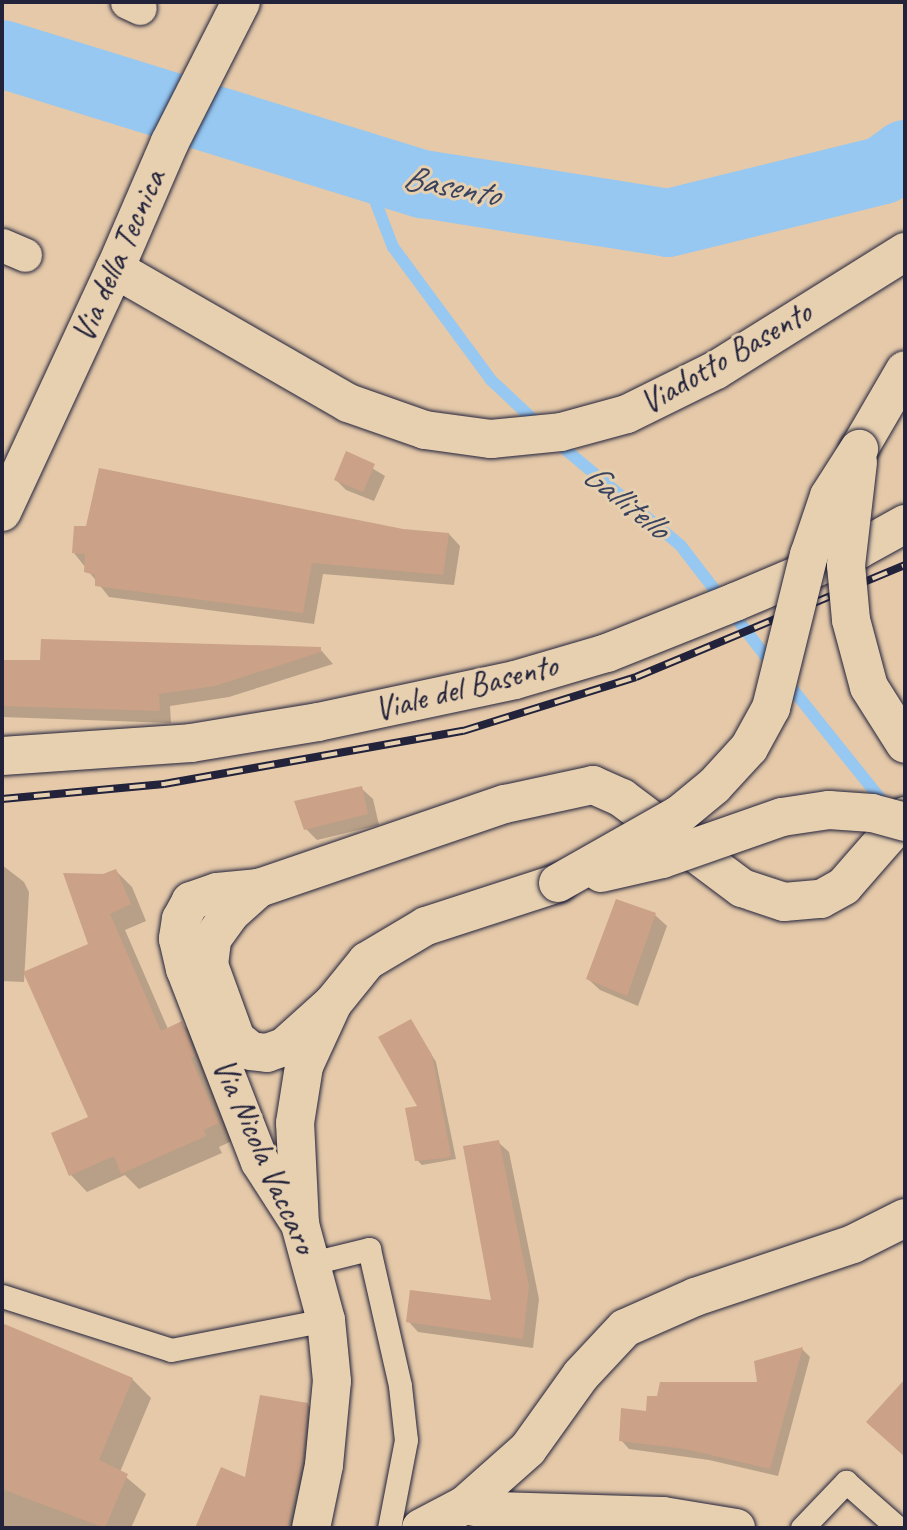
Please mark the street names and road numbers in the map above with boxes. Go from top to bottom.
street label: Via della Tecnica [64,165,174,347]
street label: Viadotto Basento [633,293,819,423]
street label: Viale del Basento [370,646,562,730]
street label: Via Nicola Vaccaro [203,1052,325,1260]

